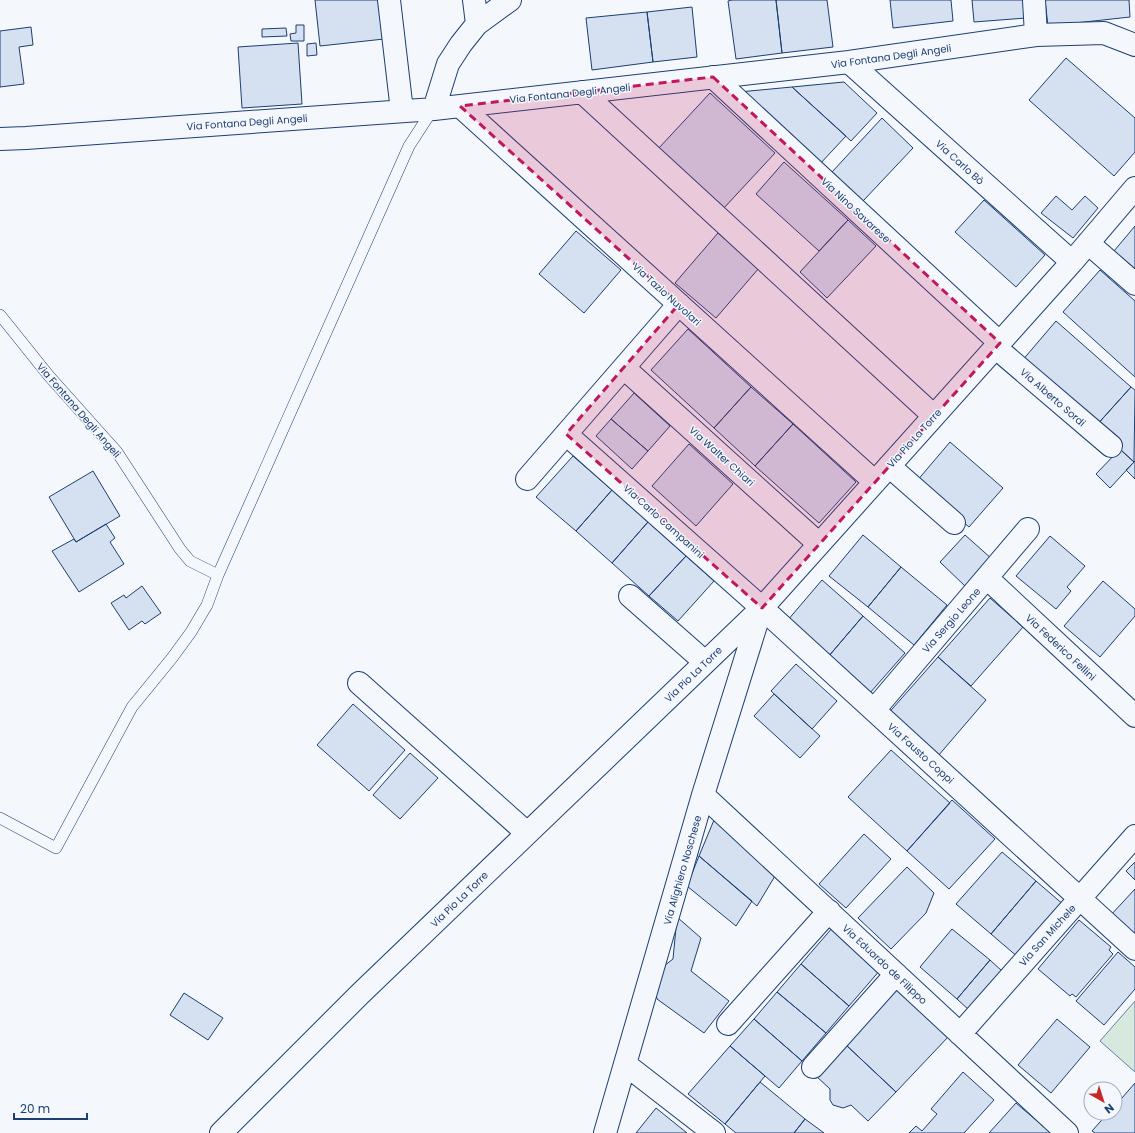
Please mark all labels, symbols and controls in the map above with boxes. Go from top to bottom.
street label: Via Fontana Degli Angeli [830,41,952,72]
street label: Via Fontana Degli Angeli [509,80,631,107]
street label: Via Fontana Degli Angeli [186,111,308,134]
street label: Via Carlo Bò [932,136,987,188]
street label: Via Nino Savarese [818,174,894,247]
street label: Via Tazio Nuvolari [629,259,704,329]
street label: Via Fontana Degli Angeli [33,360,124,461]
street label: Via Alberto Sordi [1017,365,1089,430]
street label: Via Pio La Torre [884,405,945,471]
street label: Via Walter Chiari [686,423,758,490]
street label: Via Carlo Campanini [620,481,707,562]
street label: Via Sergio Leone [919,584,984,656]
street label: Via Federico Fellini [1022,611,1099,684]
street label: Via Pio La Torre [661,643,726,706]
street label: Via Fausto Coppi [884,719,957,787]
street label: Via Alighiero Noschese [660,813,705,927]
street label: Via Pio La Torre [427,868,492,931]
street label: Via San Michele [1015,901,1079,970]
street label: Via Eduardo de Filippo [839,921,930,1008]
north arrow [1083,1081,1123,1121]
scale bar [14,1095,87,1121]
text: 20 m [20,1100,50,1117]
text: N [1101,1100,1118,1118]

